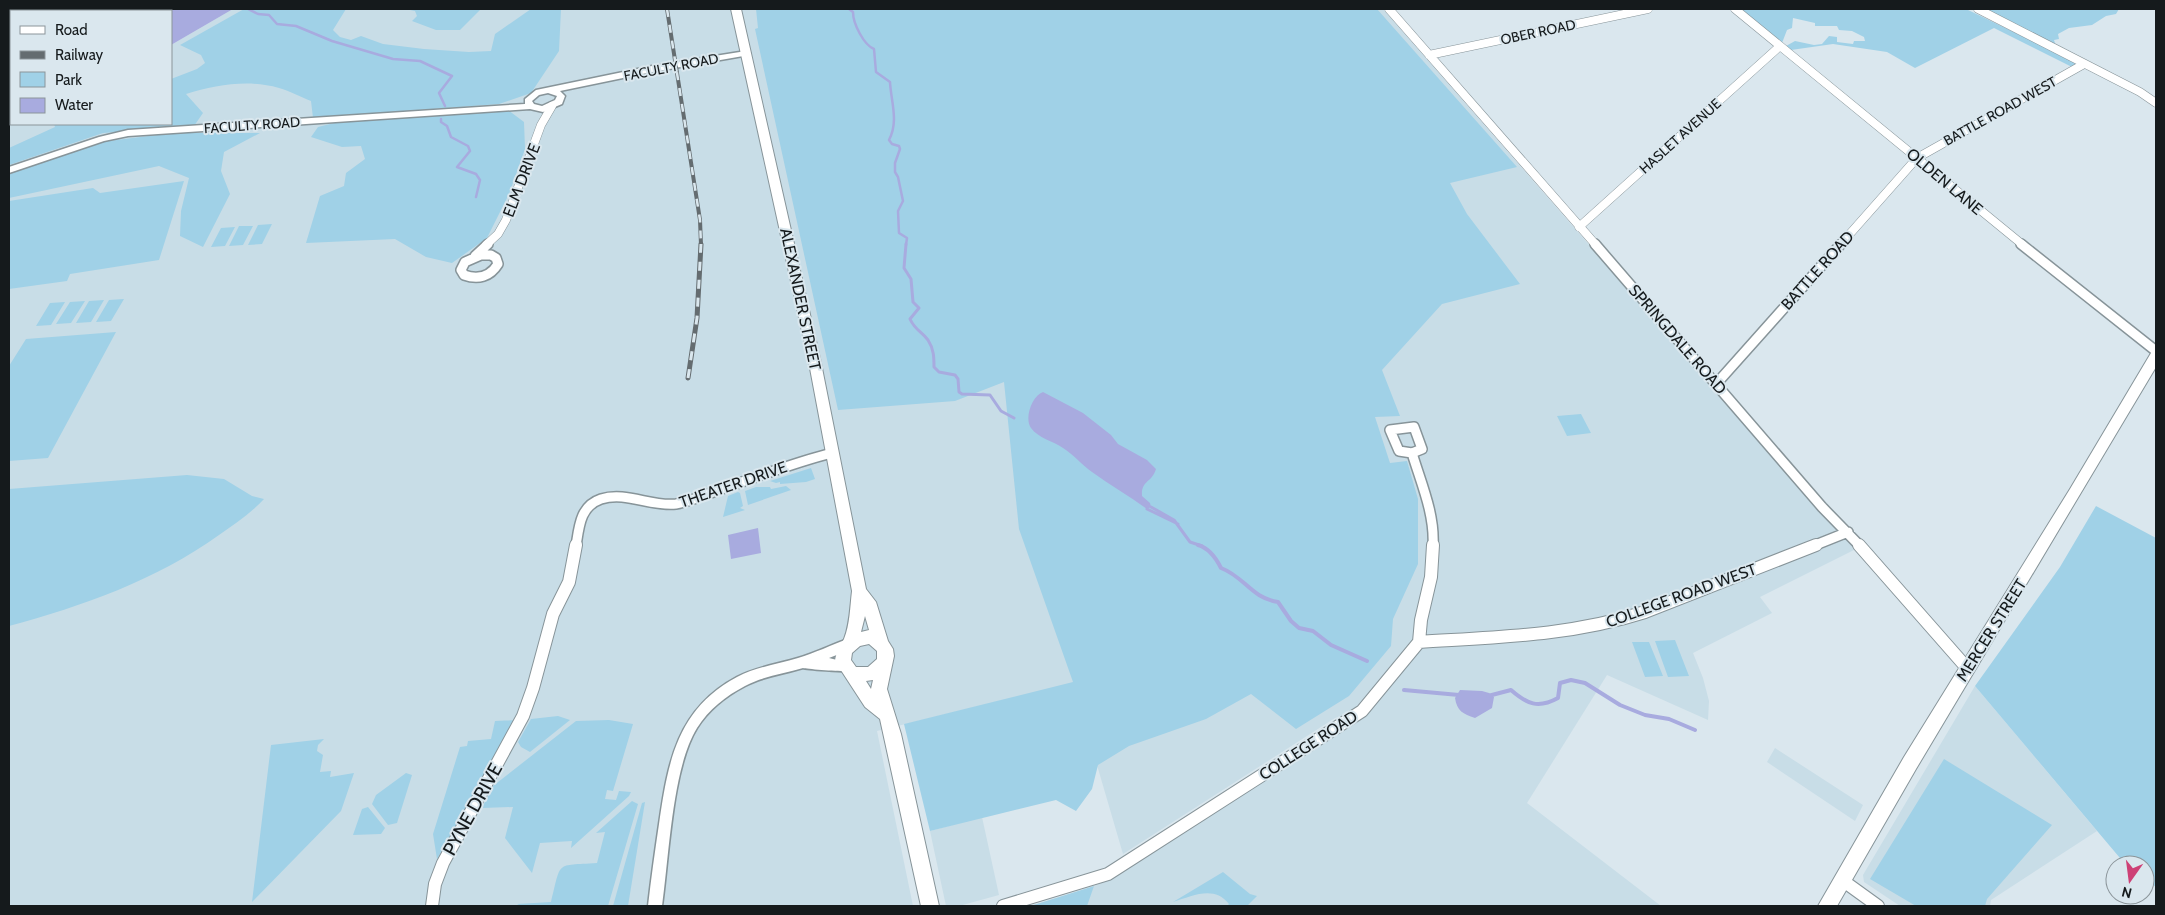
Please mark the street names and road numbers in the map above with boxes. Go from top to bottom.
street label: OBER ROAD [1499,15,1577,49]
street label: FACULTY ROAD [622,49,720,85]
street label: BATTLE ROAD WEST [1940,72,2060,150]
street label: HASLET AVENUE [1635,94,1725,178]
street label: FACULTY ROAD [203,113,301,137]
street label: ELM DRIVE [499,140,544,220]
street label: OLDEN LANE [1903,144,1987,219]
street label: ALEXANDER STREET [776,226,825,372]
street label: BATTLE ROAD [1777,227,1858,314]
street label: SPRINGDALE ROAD [1625,281,1730,398]
street label: THEATER DRIVE [677,457,789,512]
street label: COLLEGE ROAD WEST [1603,559,1759,632]
street label: MERCER STREET [1952,575,2031,685]
street label: COLLEGE ROAD [1256,707,1361,784]
street label: PYNE DRIVE [438,759,507,859]

